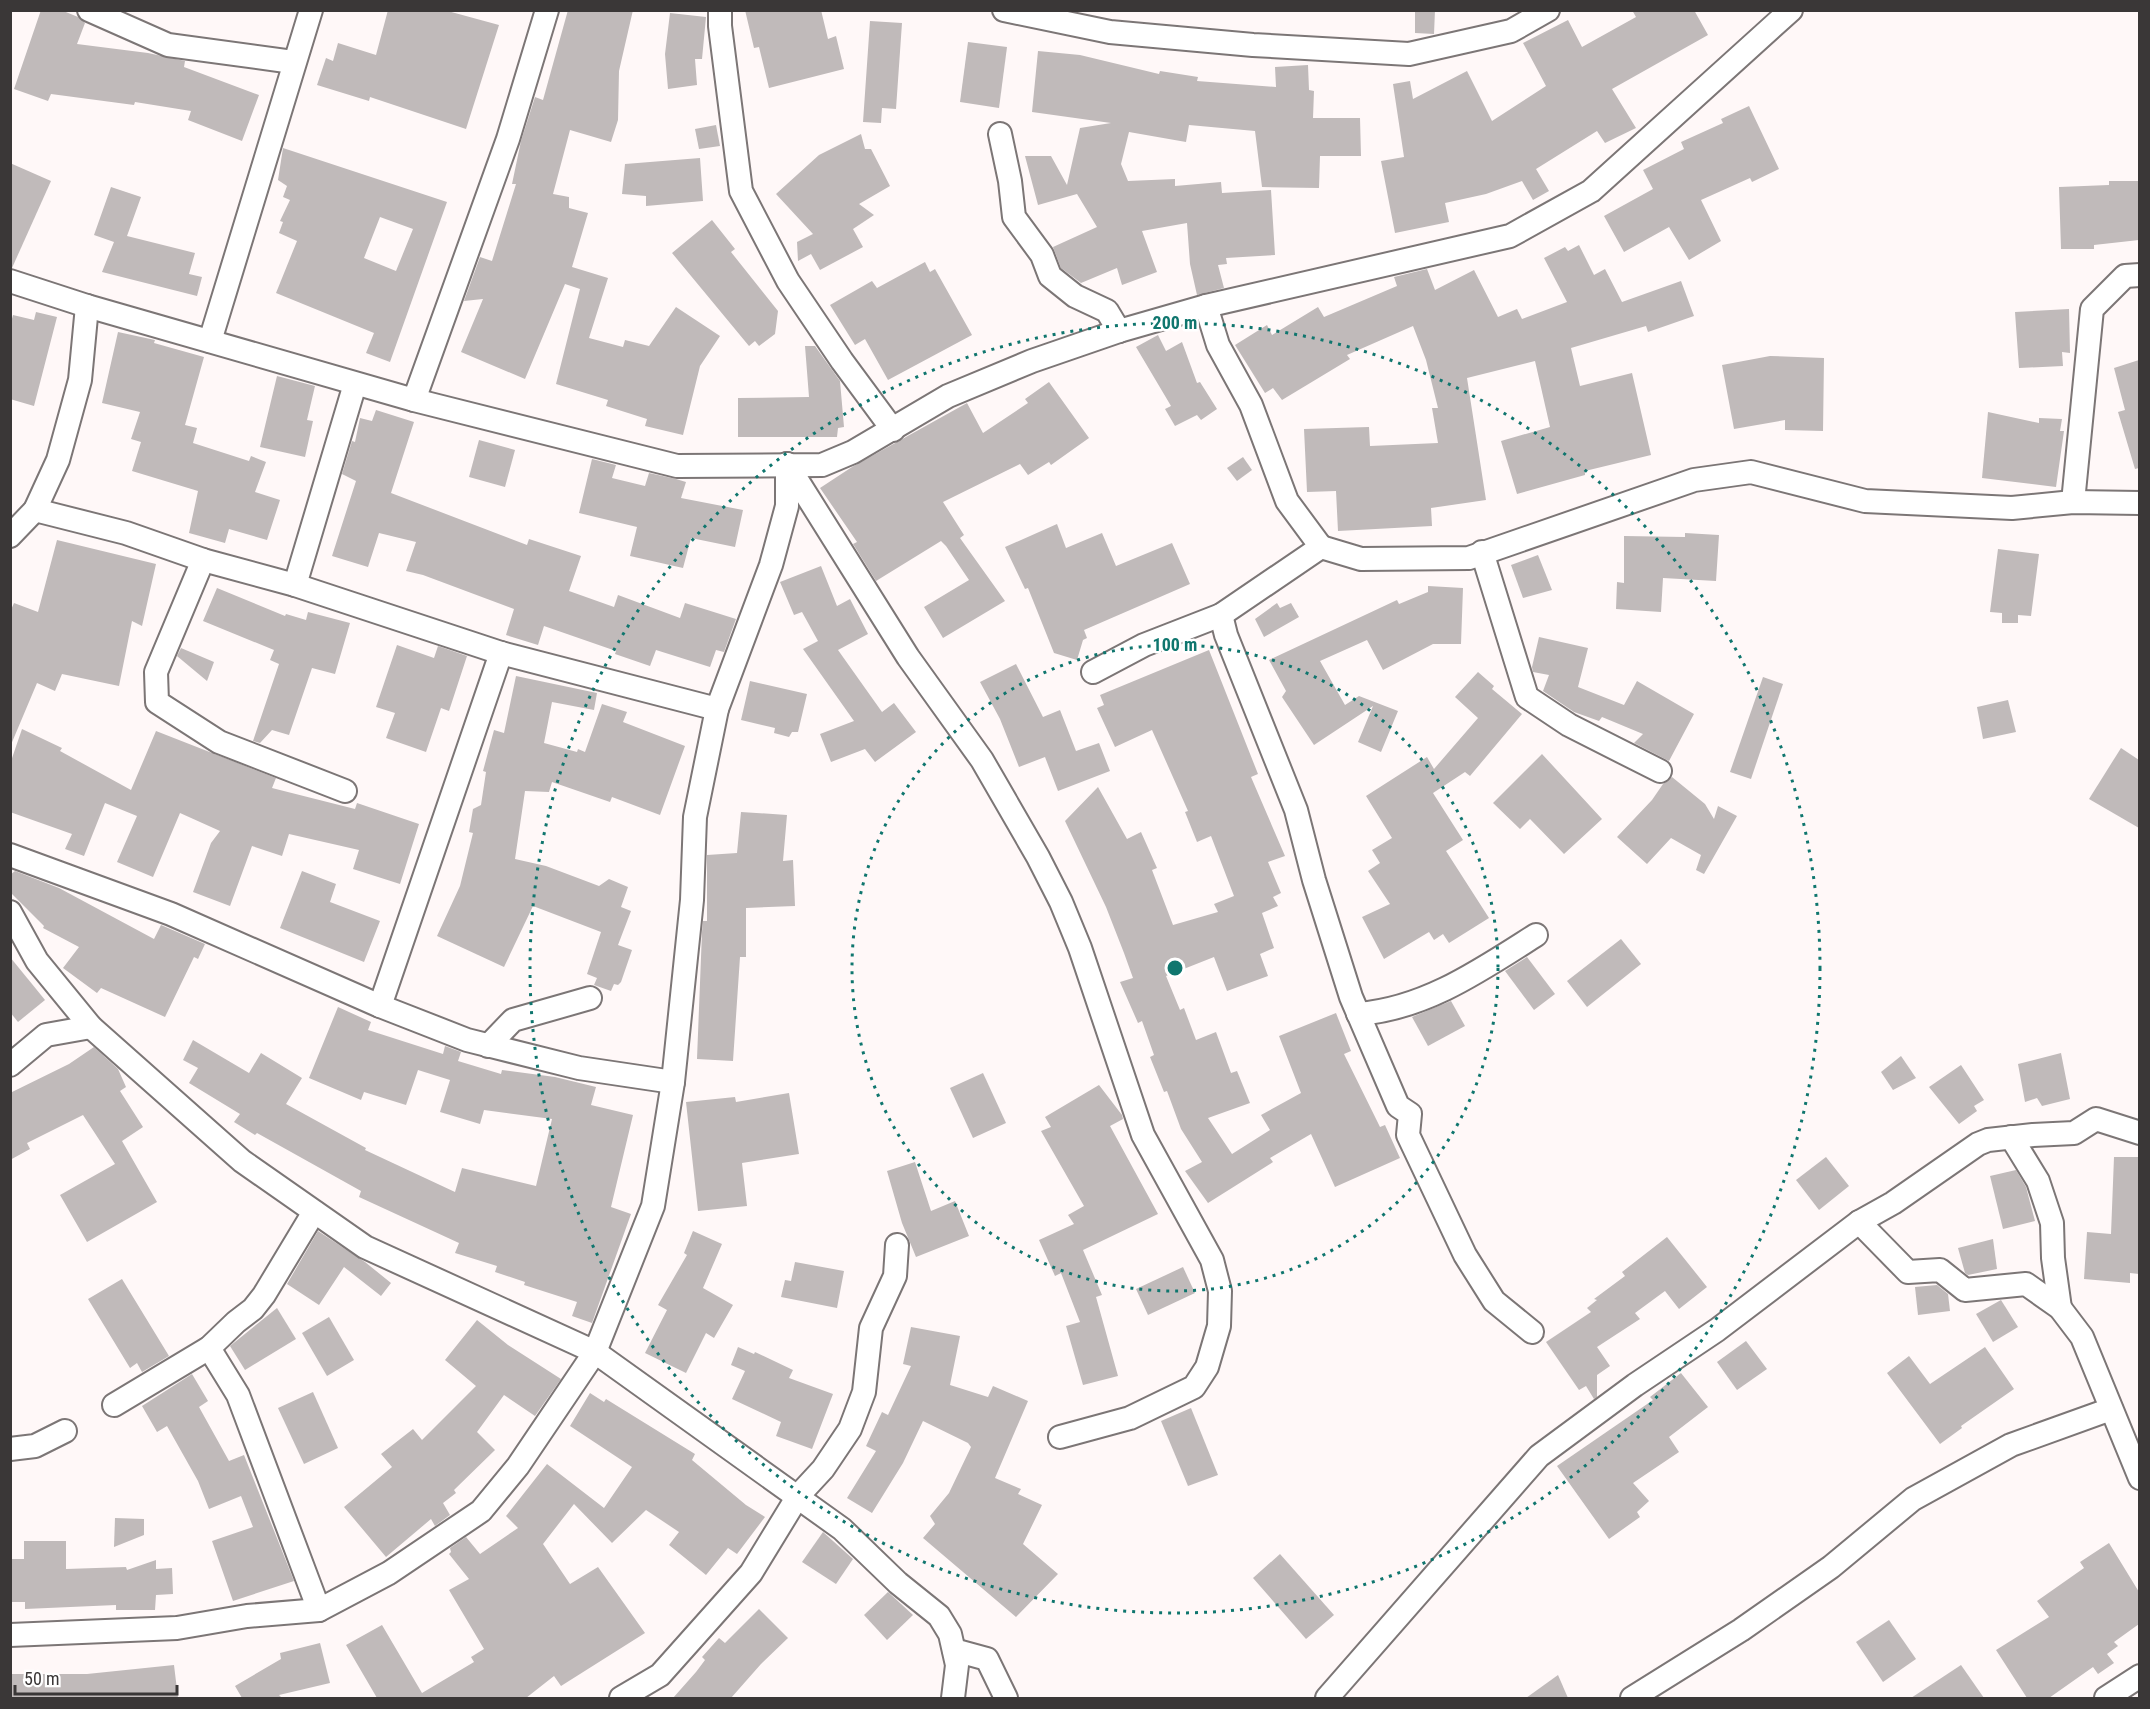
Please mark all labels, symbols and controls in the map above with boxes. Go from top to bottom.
text: 200 m [1153,312,1197,333]
text: 100 m [1153,634,1197,655]
centre of rings [1165,958,1185,978]
scale bar [15,1658,177,1696]
text: 50 m [24,1668,59,1689]

